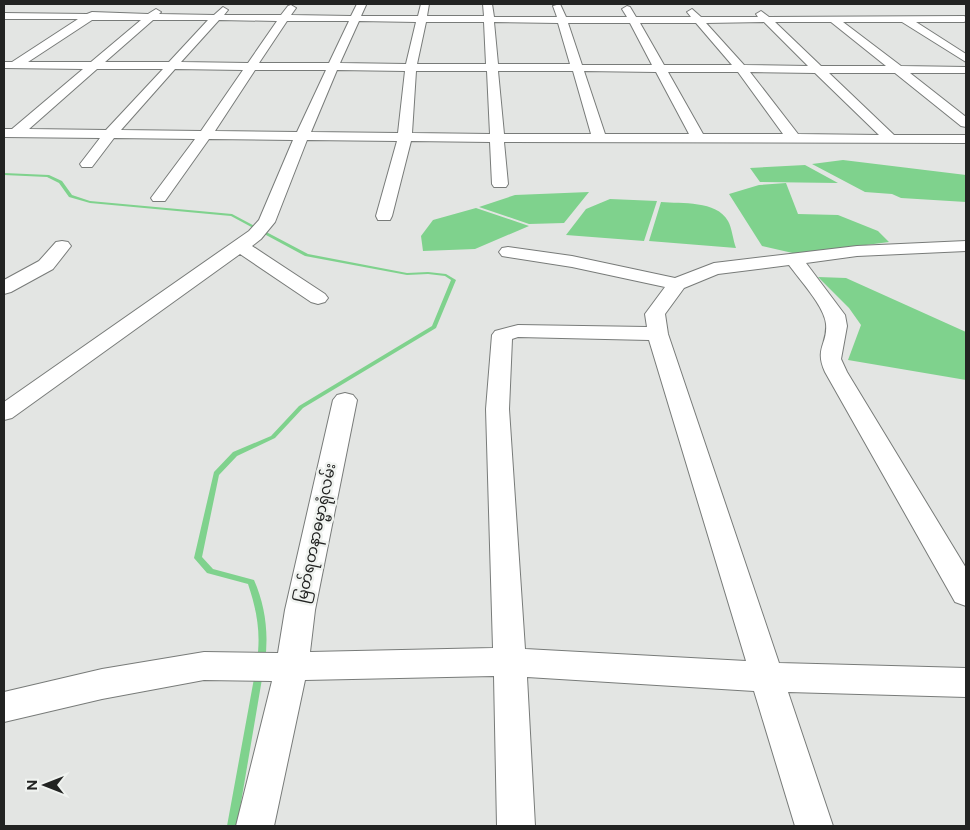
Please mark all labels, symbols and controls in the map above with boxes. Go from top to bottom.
street label: မြတ်ရတနာဓမ္မာရုံလမ်း [291,461,343,605]
north arrow [20,760,70,810]
text: N [24,780,41,790]

